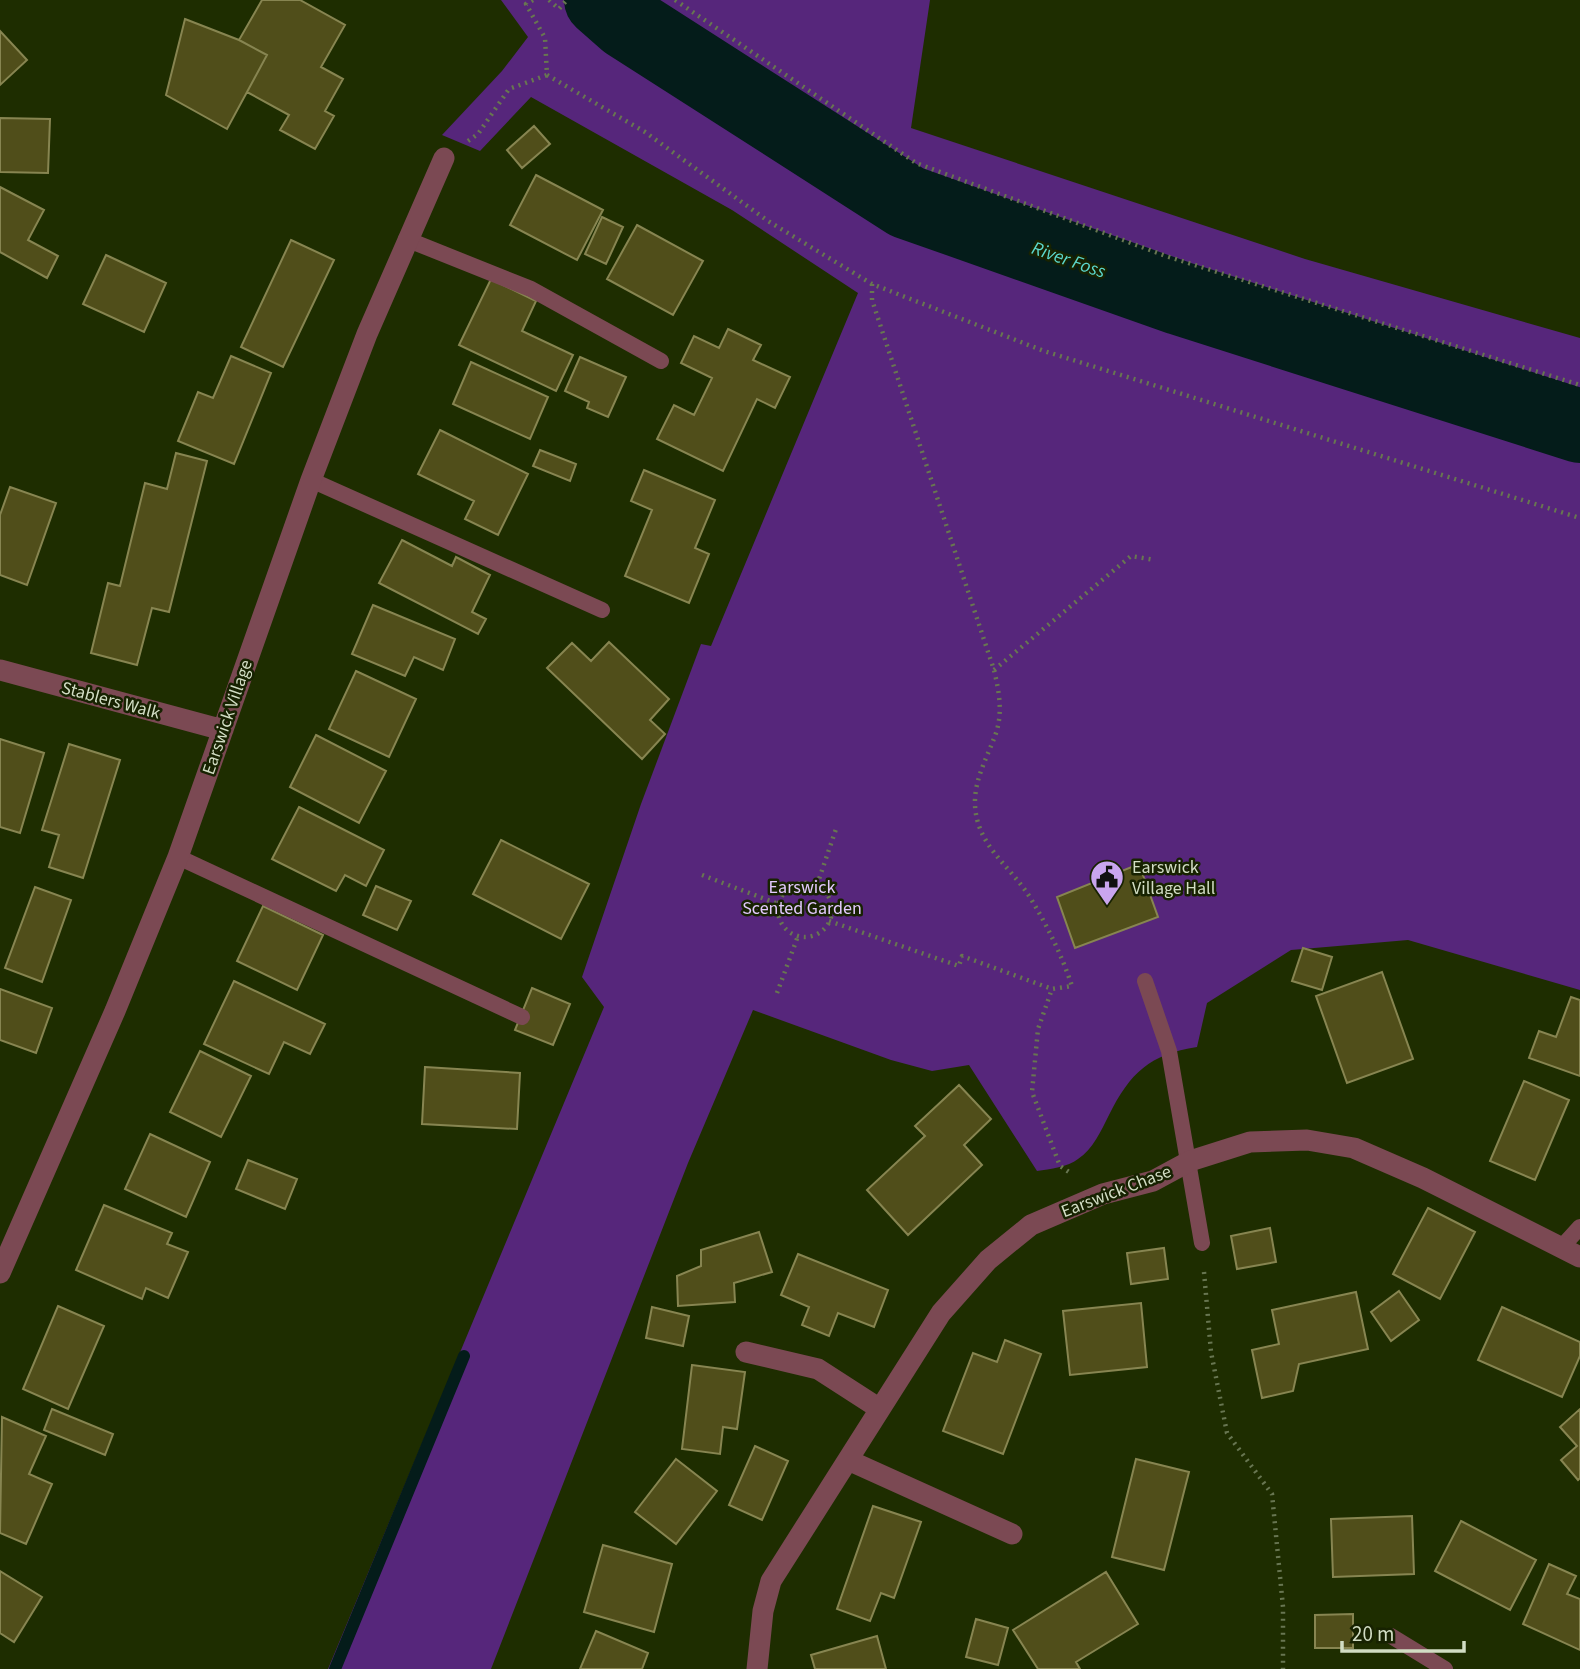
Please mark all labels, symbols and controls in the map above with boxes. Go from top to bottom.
water label: River Foss [1028,235,1110,286]
street label: Earswick Village [196,656,259,778]
street label: Stablers Walk [59,675,163,726]
place label: Earswick Village Hall [1132,855,1215,901]
public building icon: Earswick Village Hall [1088,858,1126,907]
park label: Earswick Scented Garden [742,875,862,921]
street label: Earswick Chase [1058,1159,1175,1224]
scale bar [1342,1610,1464,1654]
text: 20 m [1352,1619,1394,1649]

